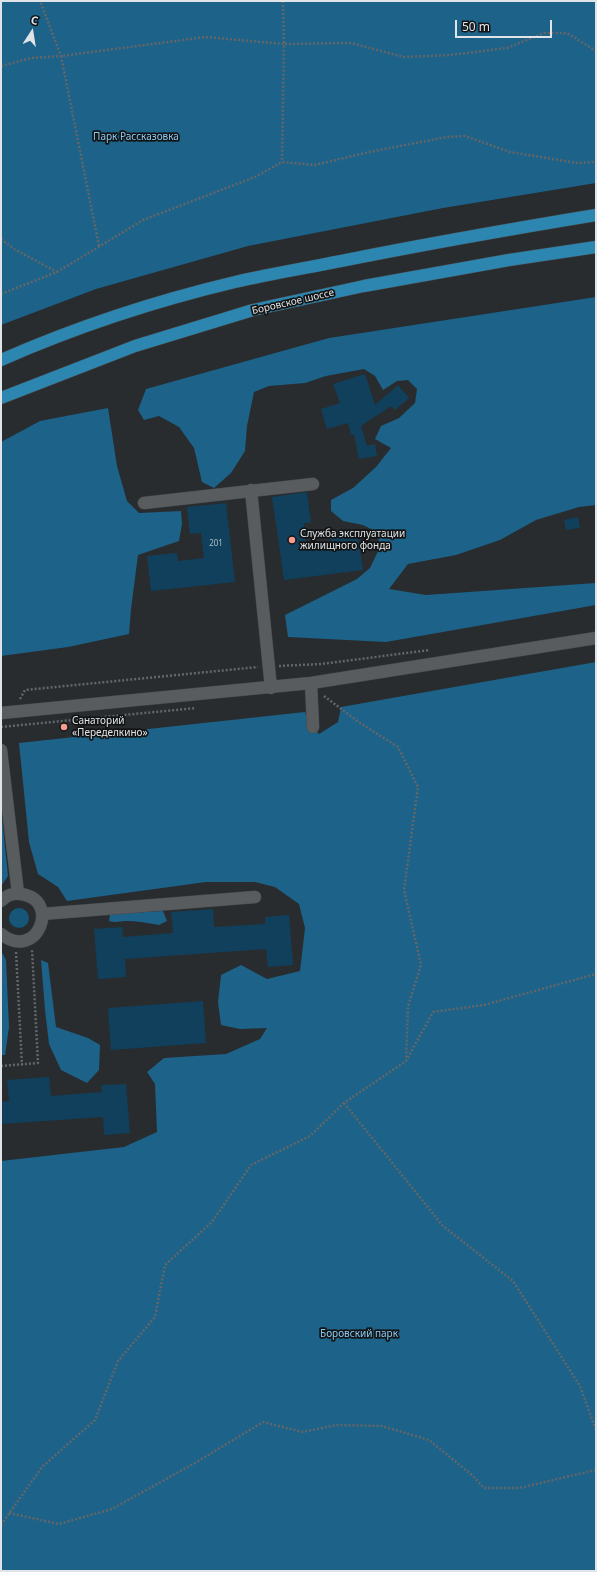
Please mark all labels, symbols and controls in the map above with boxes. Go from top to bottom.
north arrow [12,12,52,52]
text: С [30,12,40,28]
scale bar [457,12,554,38]
text: 50 m [462,18,490,35]
park label: Парк Рассказовка [93,131,179,143]
street label: Боровское шоссе [251,287,335,317]
place label: Служба эксплуатации жилищного фонда [300,528,405,552]
marker: Служба эксплуатации жилищного фонда [287,535,297,545]
house number: 201 [209,539,223,549]
place label: Санаторий «Переделкино» [72,715,148,738]
marker: Санаторий «Переделкино» [59,722,69,732]
park label: Боровский парк [320,1328,398,1340]

